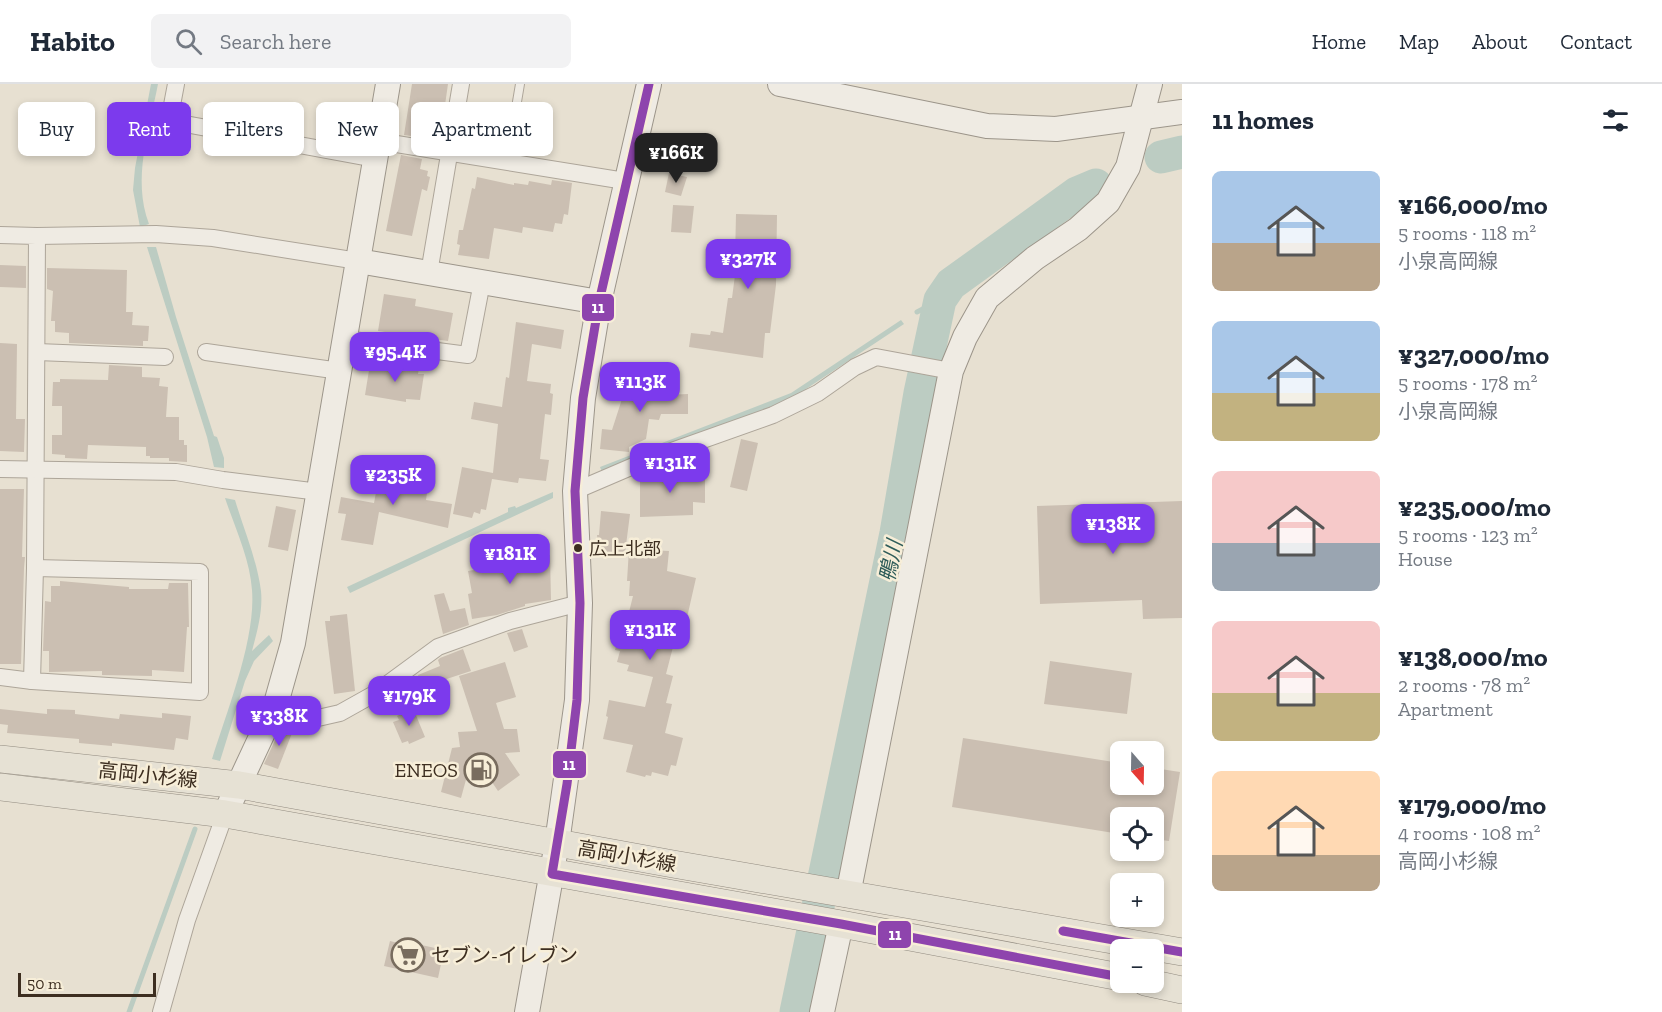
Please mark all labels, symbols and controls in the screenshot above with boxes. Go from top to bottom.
search box [151,14,571,68]
text: Habito [30,25,115,58]
icon: search [172,25,205,58]
text: Search here [220,28,331,55]
text: Home [1312,29,1366,54]
text: Map [1399,29,1439,54]
text: About [1472,29,1527,54]
text: Contact [1560,29,1632,54]
chip: Buy [18,102,95,156]
chip: Rent [107,102,191,156]
chip: Filters [203,102,304,156]
chip: New [316,102,399,156]
chip: Apartment [411,102,553,156]
text: 11 homes [1212,104,1314,136]
icon: filters [1599,104,1632,137]
pin: ¥166K [634,133,718,184]
text: ¥166K [649,140,703,164]
text: ¥166,000/mo [1398,189,1548,221]
icon: home [1260,195,1332,267]
text: 5 rooms · 118 m² [1398,221,1536,245]
pin: ¥327K [706,239,790,290]
text: ¥327K [720,246,776,270]
text: 小泉高岡線 [1398,249,1498,273]
line badge: 11 [581,293,615,322]
text: 11 [592,298,605,317]
pin: ¥95.4K [346,332,444,383]
text: ¥95.4K [364,339,426,363]
text: ¥327,000/mo [1398,339,1549,371]
icon: home [1260,345,1332,417]
pin: ¥113K [598,362,682,413]
text: ¥113K [614,369,666,393]
text: 5 rooms · 178 m² [1398,371,1537,395]
text: 小泉高岡線 [1398,399,1498,423]
pin: ¥131K [628,443,712,494]
text: ¥131K [644,450,696,474]
pin: ¥235K [351,455,435,506]
text: ¥235K [364,462,422,486]
text: ¥235,000/mo [1398,491,1551,523]
icon: home [1260,495,1332,567]
pin: ¥138K [1071,504,1155,555]
text: ¥138K [1086,511,1140,535]
text: 5 rooms · 123 m² [1398,523,1538,547]
pin: ¥181K [468,534,552,585]
water label: 鴨川 [874,536,908,584]
place label: 広上北部 [589,538,661,560]
text: ¥181K [484,541,536,565]
marker: 広上北部 [572,542,584,554]
text: House [1398,547,1452,571]
pin: ¥131K [608,610,692,661]
text: ¥131K [624,617,676,641]
text: ¥138,000/mo [1398,641,1548,673]
icon: home [1260,645,1332,717]
text: 2 rooms · 78 m² [1398,673,1530,697]
pin: ¥179K [367,676,451,727]
text: ¥179K [382,683,436,707]
pin: ¥338K [237,696,321,747]
text: Apartment [1398,697,1493,721]
text: ¥338K [250,703,308,727]
north arrow [1110,741,1164,795]
map controls [1110,741,1164,993]
line badge: 11 [552,750,587,779]
fuel station icon: ENEOS [463,752,499,788]
text: 11 [563,755,576,774]
street label: 高岡小杉線 [97,758,199,792]
place label: ENEOS [394,758,458,782]
text: ¥179,000/mo [1398,789,1546,821]
icon: home [1260,795,1332,867]
button: locate [1110,807,1164,861]
text: 4 rooms · 108 m² [1398,821,1540,845]
street label: 高岡小杉線 [576,835,678,877]
text: 高岡小杉線 [1398,849,1498,873]
button: + [1110,873,1164,927]
line badge: 11 [877,920,912,949]
text: 11 [889,925,902,944]
supermarket icon: セブン-イレブン [390,937,426,973]
button: − [1110,939,1164,993]
place label: セブン-イレブン [431,943,578,967]
scale bar [18,970,156,998]
text: 50 m [27,974,62,993]

